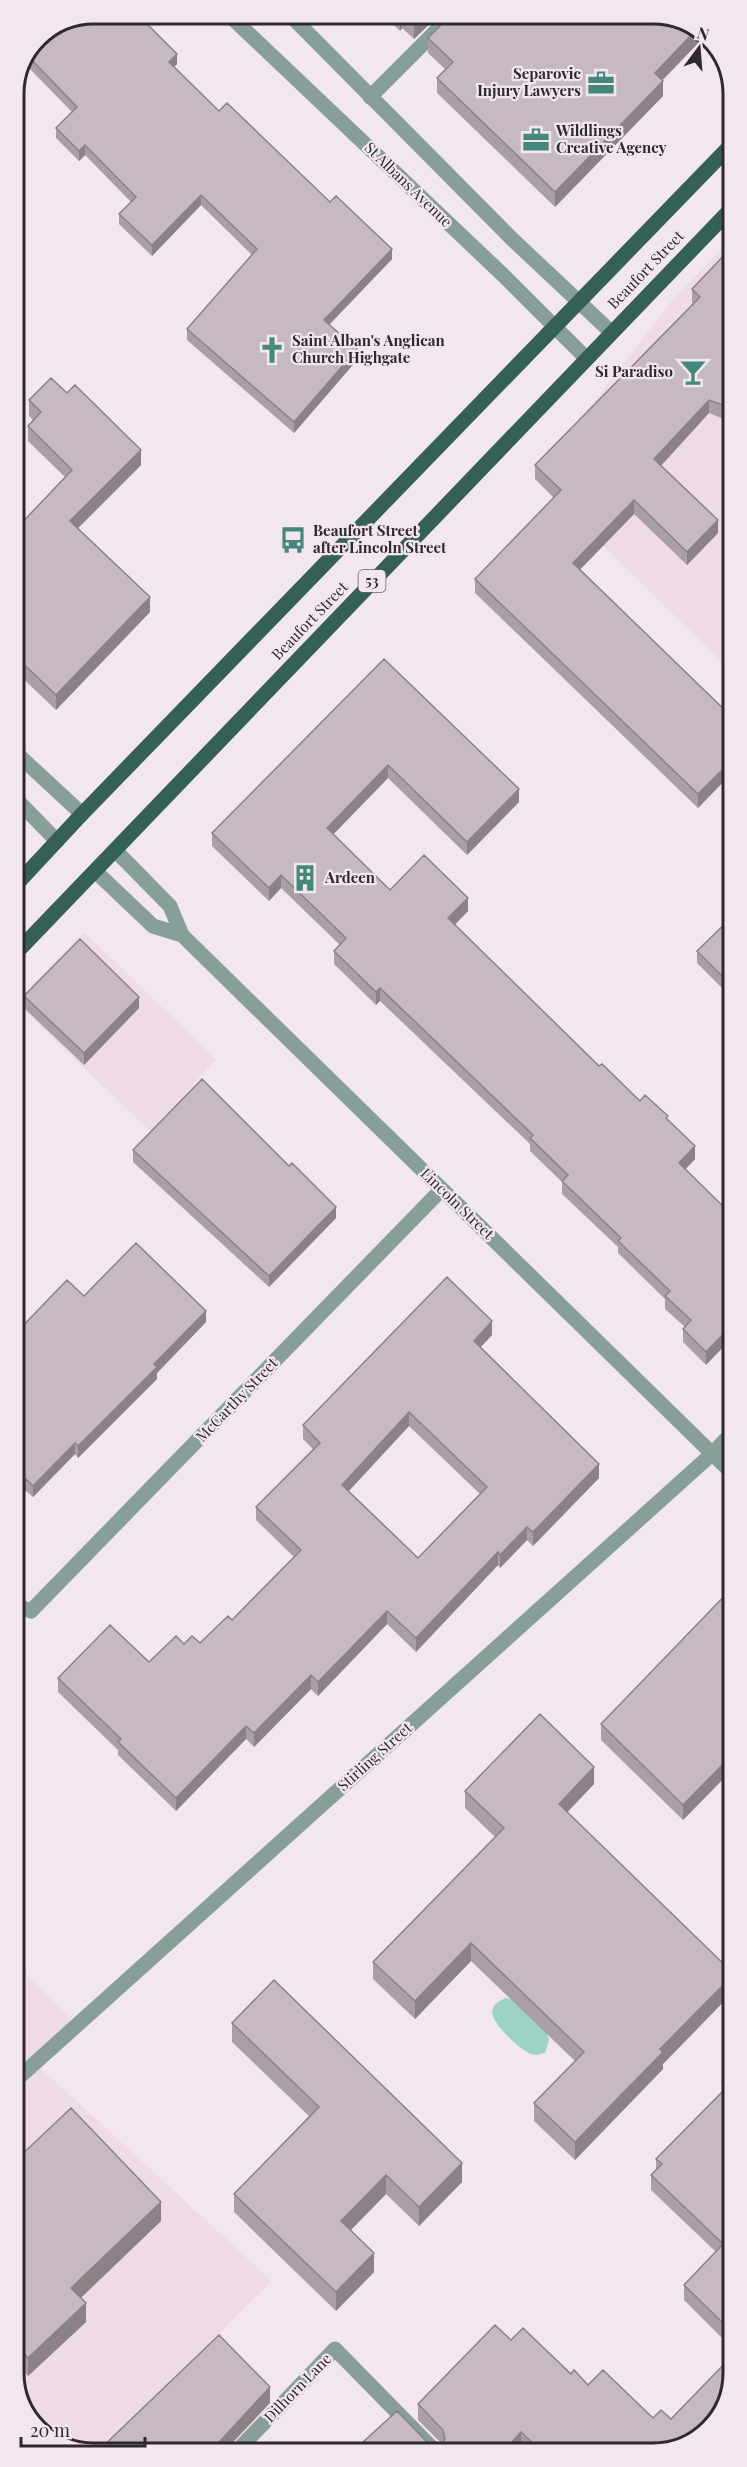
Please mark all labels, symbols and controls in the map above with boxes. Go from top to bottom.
north arrow [669,18,729,78]
text: N [695,21,712,45]
place label: Separovic Injury Lawyers [477,63,582,100]
office icon: Separovic Injury Lawyers [586,68,616,98]
place label: Wildlings Creative Agency [555,120,667,157]
office icon: Wildlings Creative Agency [521,125,551,155]
street label: St Albans Avenue [361,137,457,231]
street label: Beaufort Street [603,225,688,313]
place label: Saint Alban's Anglican Church Highgate [292,330,445,367]
church icon: Saint Alban's Anglican Church Highgate [257,335,287,365]
bar icon: Si Paradiso [678,357,708,387]
place label: Si Paradiso [595,361,673,381]
place label: Beaufort Street after Lincoln Street [313,520,447,557]
bus stop icon: Beaufort Street after Lincoln Street [278,525,308,555]
road number: 53 [358,570,386,592]
street label: Beaufort Street [267,576,352,664]
building icon: Ardeen [290,863,320,893]
place label: Ardeen [324,867,376,887]
street label: Lincoln Street [417,1163,499,1244]
street label: McCarthy Street [191,1352,282,1446]
street label: Stirling Street [333,1717,416,1795]
street label: Dilhorn Lane [259,2348,335,2426]
scale bar [21,2410,146,2448]
text: 20 m [30,2418,70,2442]

